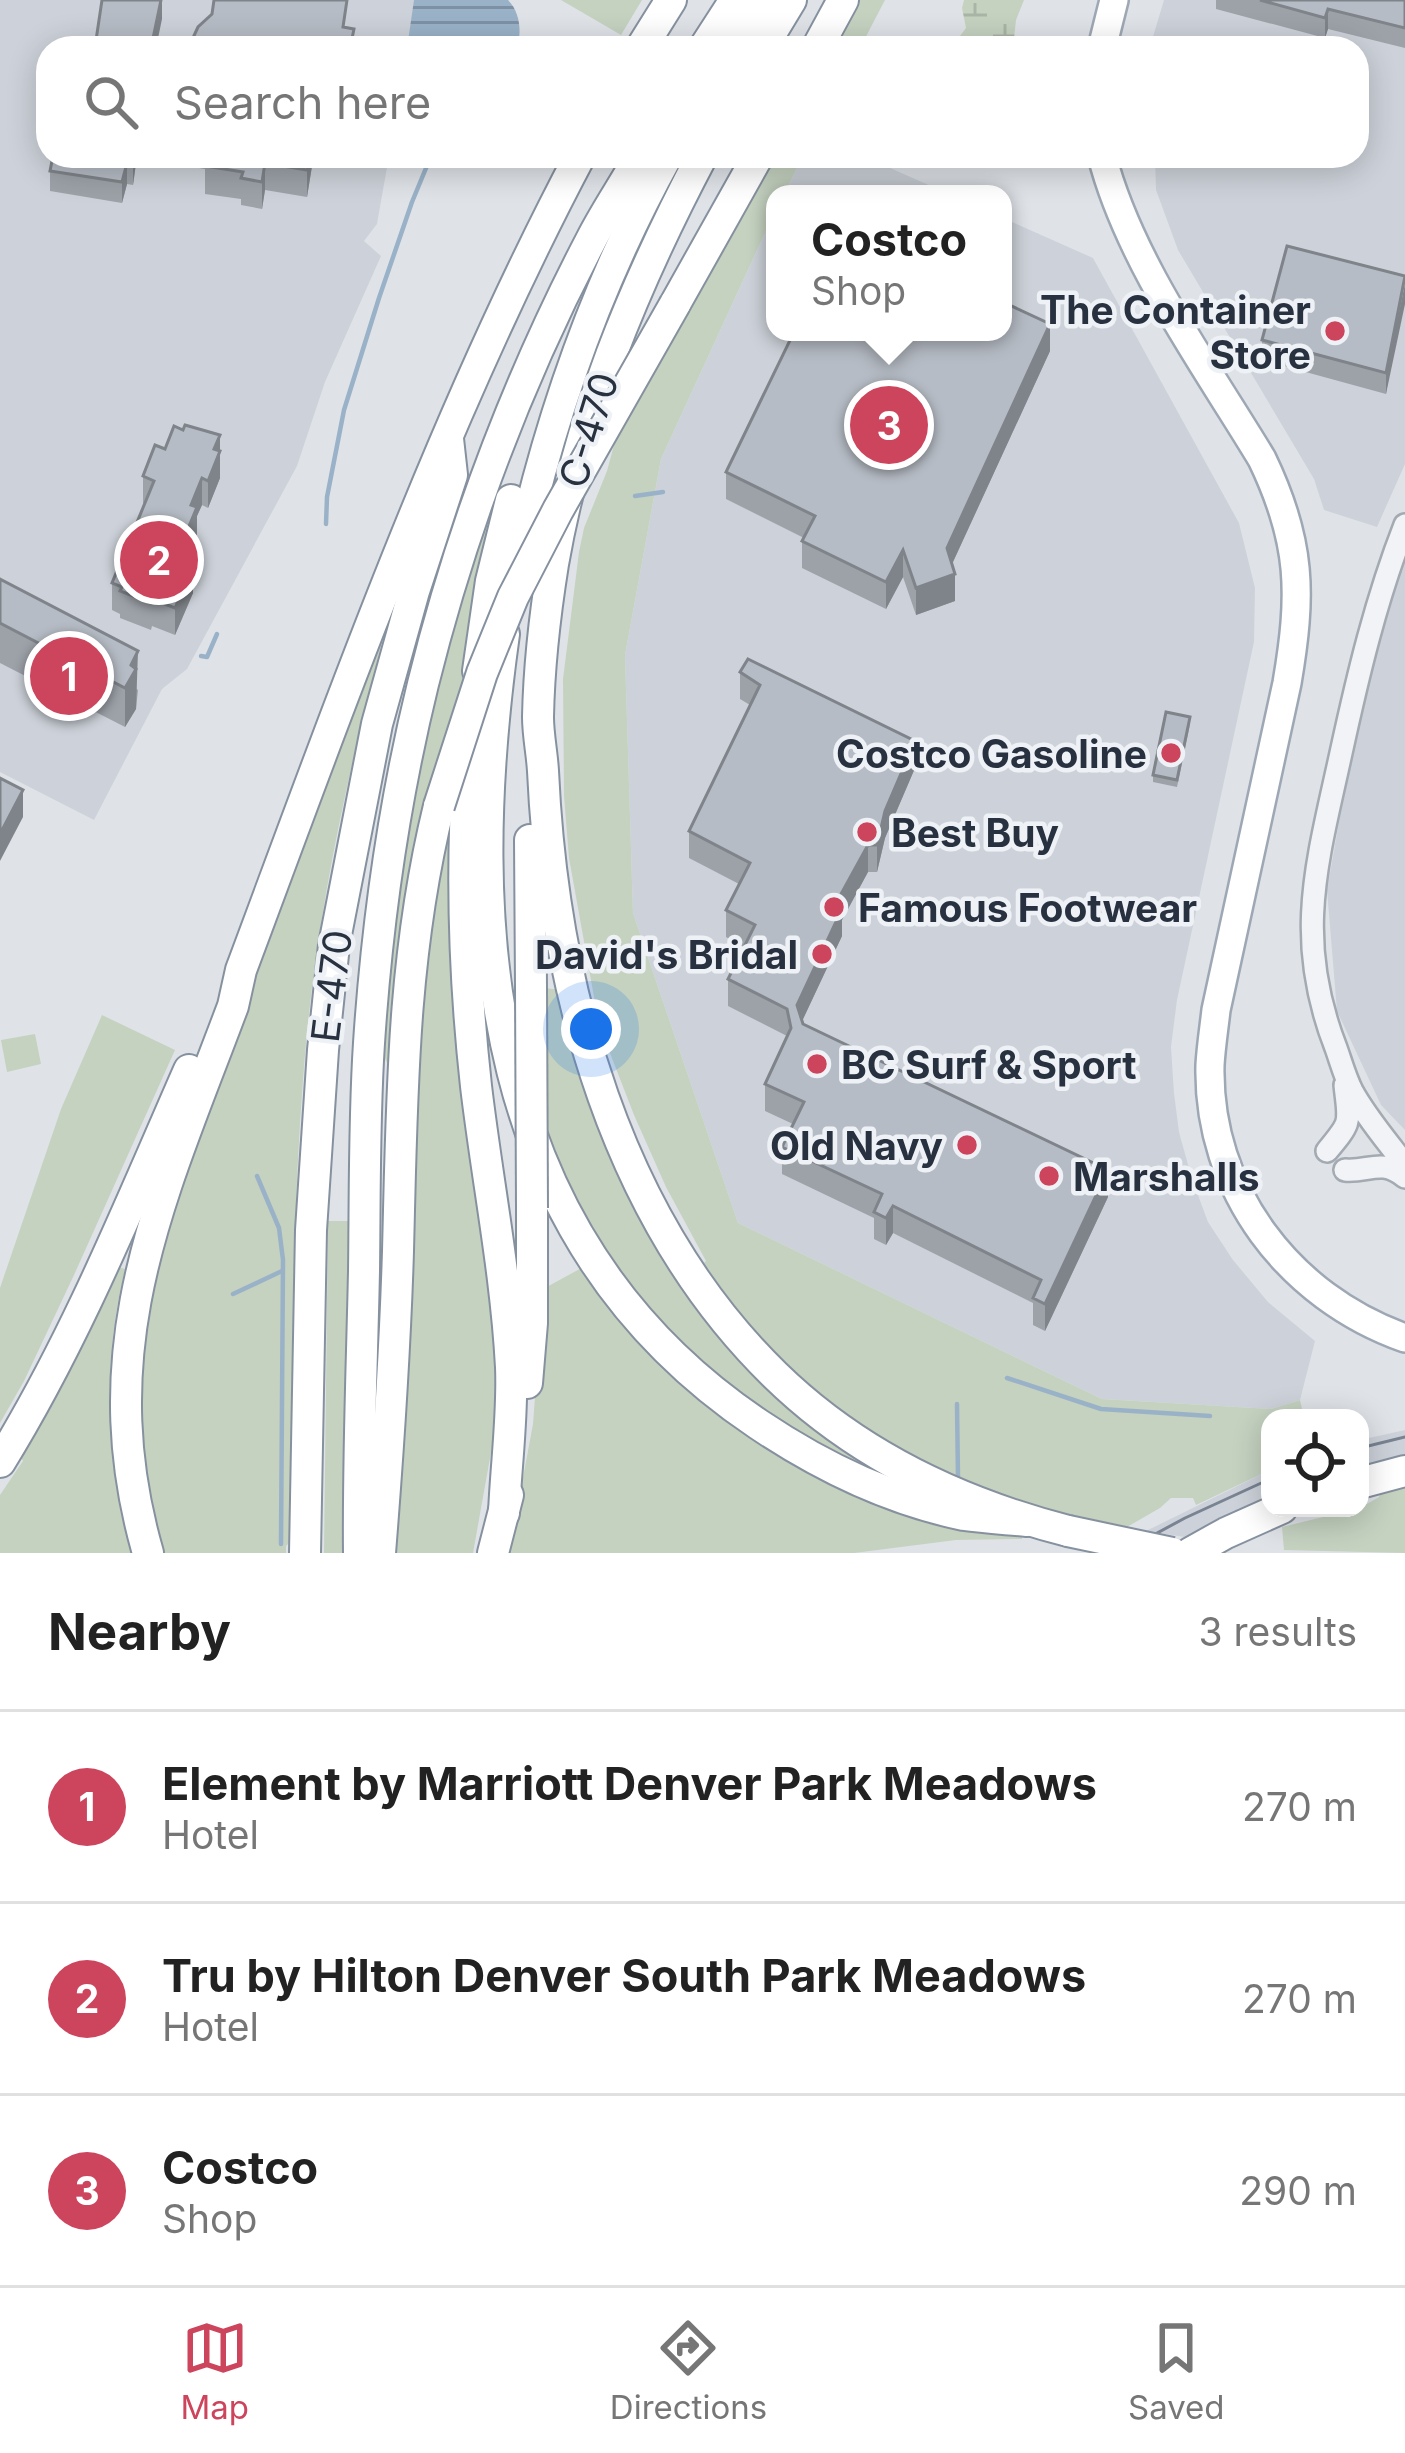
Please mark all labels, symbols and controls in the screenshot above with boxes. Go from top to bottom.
search box [36,36,1369,168]
icon: search [78,69,144,135]
text: Search here [174,75,431,130]
popup [766,185,1012,341]
text: Costco [811,212,967,267]
text: Shop [811,267,906,314]
place label: The Container Store [1040,286,1311,378]
marker: The Container Store [1322,318,1348,344]
street label: C-470 [548,367,628,493]
pin: 3 [850,380,928,470]
pin: 2 [120,515,198,605]
pin: 1 [30,631,108,721]
place label: Costco Gasoline [836,730,1147,777]
marker: Costco Gasoline [1158,740,1184,766]
place label: Best Buy [891,809,1059,856]
marker: Best Buy [854,819,880,845]
place label: Famous Footwear [858,884,1197,931]
marker: Famous Footwear [821,894,847,920]
street label: E-470 [301,927,361,1045]
place label: David's Bridal [535,931,798,978]
marker: David's Bridal [809,941,835,967]
your location [561,999,621,1059]
place label: BC Surf & Sport [841,1041,1137,1088]
marker: BC Surf & Sport [804,1051,830,1077]
place label: Old Navy [770,1122,943,1169]
marker: Old Navy [954,1132,980,1158]
place label: Marshalls [1073,1153,1260,1200]
marker: Marshalls [1036,1163,1062,1189]
map controls [1261,1409,1369,1517]
button: locate [1261,1409,1369,1517]
text: Nearby [48,1601,231,1662]
text: 3 results [1199,1608,1357,1655]
text: Element by Marriott Denver Park Meadows [162,1756,1097,1811]
text: 1 [79,1783,95,1830]
text: 270 m [1242,1783,1357,1830]
text: Hotel [162,1811,259,1858]
text: Tru by Hilton Denver South Park Meadows [162,1948,1086,2003]
text: 2 [75,1975,99,2022]
text: 270 m [1242,1975,1357,2022]
text: Hotel [162,2003,259,2050]
text: Costco [162,2140,318,2195]
text: 3 [74,2167,100,2214]
text: 290 m [1239,2167,1357,2214]
text: Shop [162,2195,257,2242]
tab: Map [180,2315,249,2427]
tab: Directions [610,2315,767,2427]
tab: Saved [1128,2315,1225,2427]

